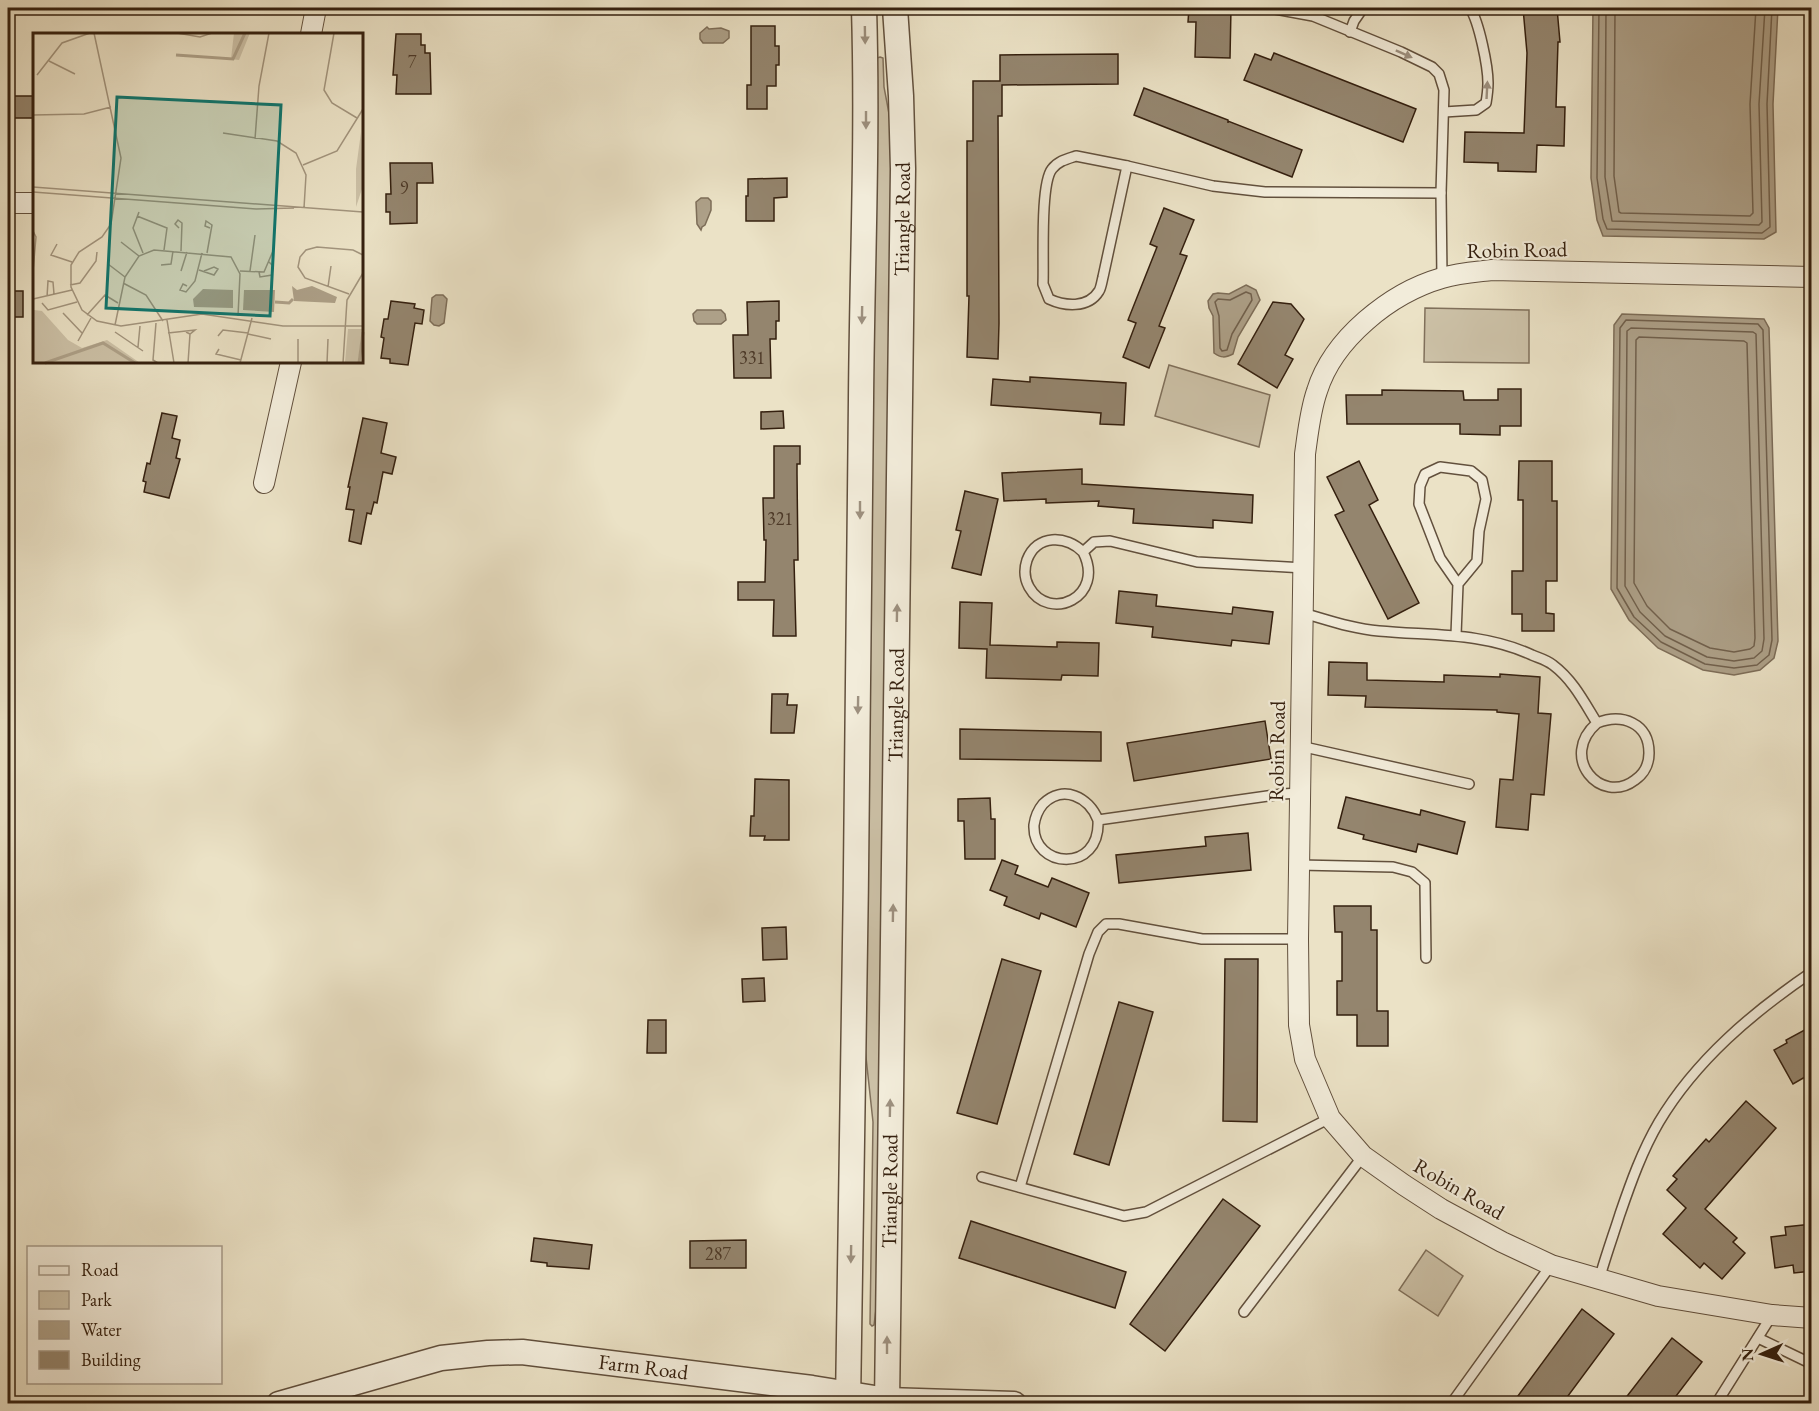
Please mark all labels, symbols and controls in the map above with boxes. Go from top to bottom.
one-way arrow [860,25,870,44]
inset map [33,33,363,363]
house number: 7 [408,50,417,73]
one-way arrow [1395,50,1413,59]
one-way arrow [1483,80,1492,99]
one-way arrow [861,111,871,130]
street label: Triangle Road [888,161,916,276]
house number: 9 [400,176,409,199]
street label: Robin Road [1466,235,1568,264]
one-way arrow [857,306,867,325]
house number: 331 [739,346,765,369]
one-way arrow [855,501,865,520]
house number: 321 [767,507,793,530]
one-way arrow [892,604,902,623]
street label: Triangle Road [881,647,910,762]
one-way arrow [854,696,863,715]
street label: Robin Road [1262,700,1291,802]
one-way arrow [888,904,898,923]
one-way arrow [885,1099,895,1118]
street label: Triangle Road [875,1133,904,1248]
street label: Robin Road [1409,1152,1510,1226]
house number: 287 [705,1242,731,1265]
one-way arrow [846,1245,856,1264]
legend [27,1246,222,1384]
text: Road [81,1258,120,1281]
text: Park [81,1288,112,1311]
text: Water [81,1318,122,1341]
north arrow [1732,1324,1792,1384]
one-way arrow [883,1336,892,1355]
text: Building [81,1348,141,1371]
street label: Farm Road [597,1348,690,1386]
text: N [1737,1348,1758,1362]

